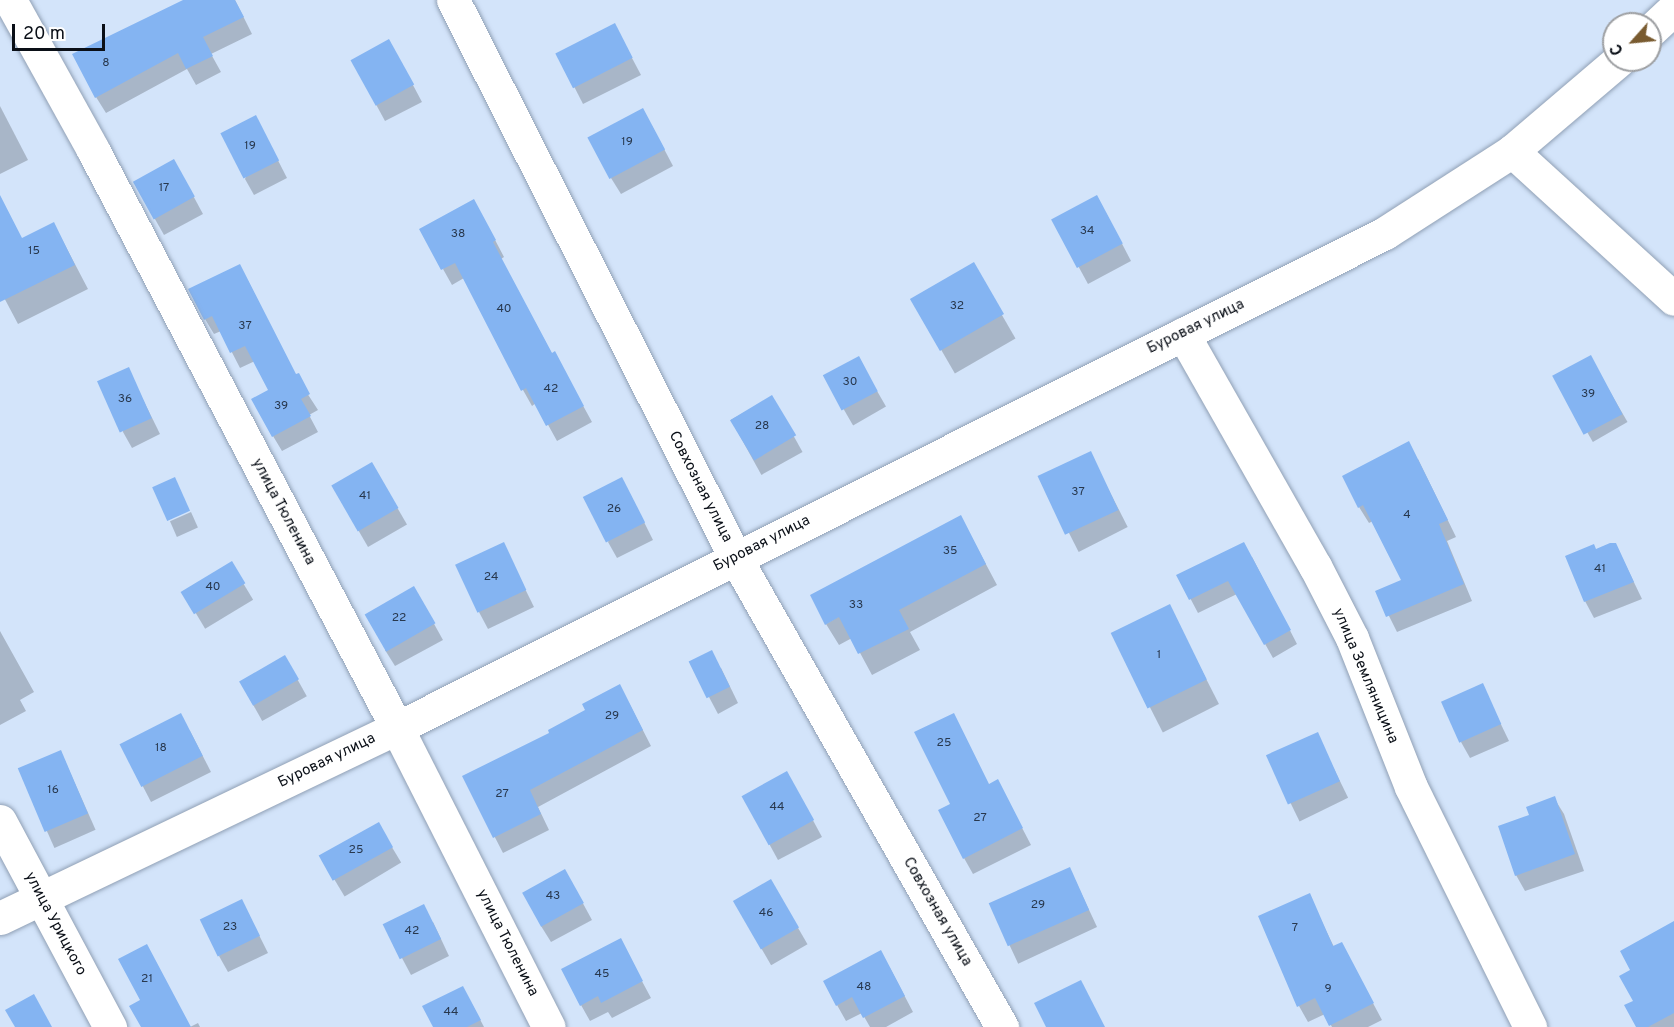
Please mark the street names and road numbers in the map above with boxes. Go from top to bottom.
street label: Буровая улица [1144,296,1248,358]
street label: Совхозная улица [664,428,736,546]
street label: улица Тюленина [247,455,319,569]
street label: Буровая улица [711,512,813,576]
street label: улица Земляницина [1328,606,1402,746]
street label: Буровая улица [275,730,379,792]
street label: Совхозная улица [899,854,975,970]
street label: улица Урицкого [20,869,90,979]
street label: улица Тюленина [472,886,542,1000]

